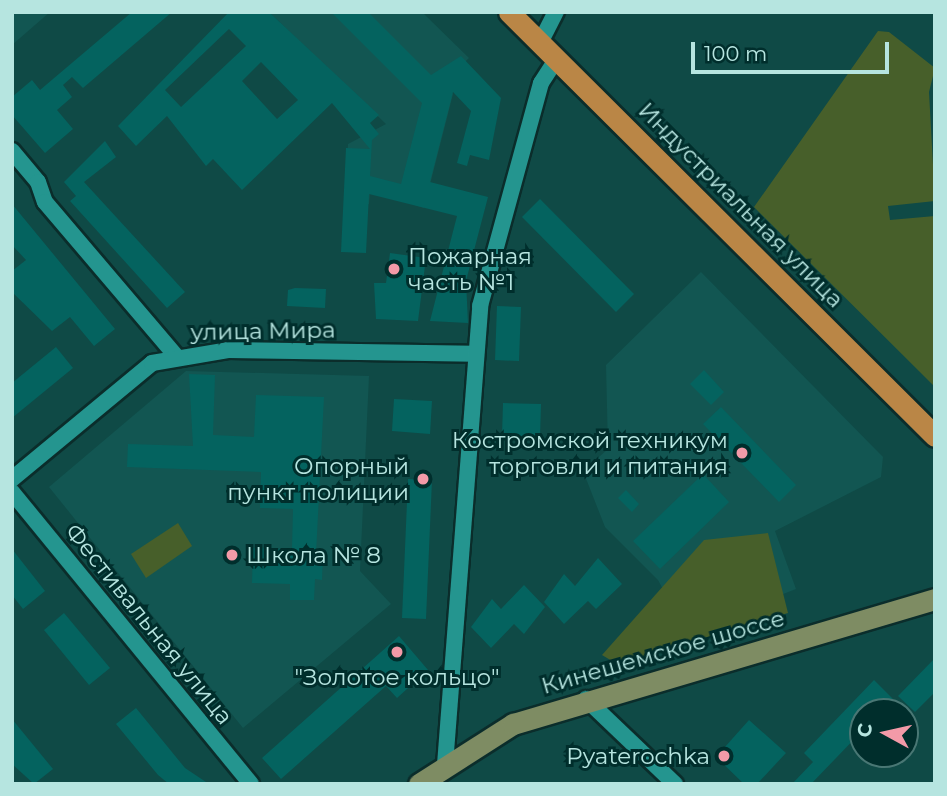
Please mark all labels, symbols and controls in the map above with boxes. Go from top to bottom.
scale bar [695,28,893,72]
text: 100 m [704,41,767,66]
street label: Индустриальная улица [633,97,849,313]
place label: Пожарная часть №1 [408,242,532,296]
marker: Пожарная часть №1 [386,261,402,277]
street label: улица Мира [190,316,336,346]
place label: Костромской техникум торговли и питания [452,426,728,480]
marker: Костромской техникум торговли и питания [734,445,750,461]
place label: Опорный пункт полиции [227,452,409,506]
marker: Опорный пункт полиции [415,471,431,487]
street label: Фестивальная улица [60,518,238,730]
place label: Школа № 8 [246,541,381,569]
marker: Школа № 8 [224,547,240,563]
street label: Кинешемское шоссе [538,604,788,700]
marker: "Золотое кольцо" [389,644,405,660]
place label: "Золотое кольцо" [295,663,499,691]
north arrow [849,698,919,768]
text: С [852,722,877,739]
place label: Pyaterochka [566,742,710,770]
marker: Pyaterochka [716,748,732,764]

